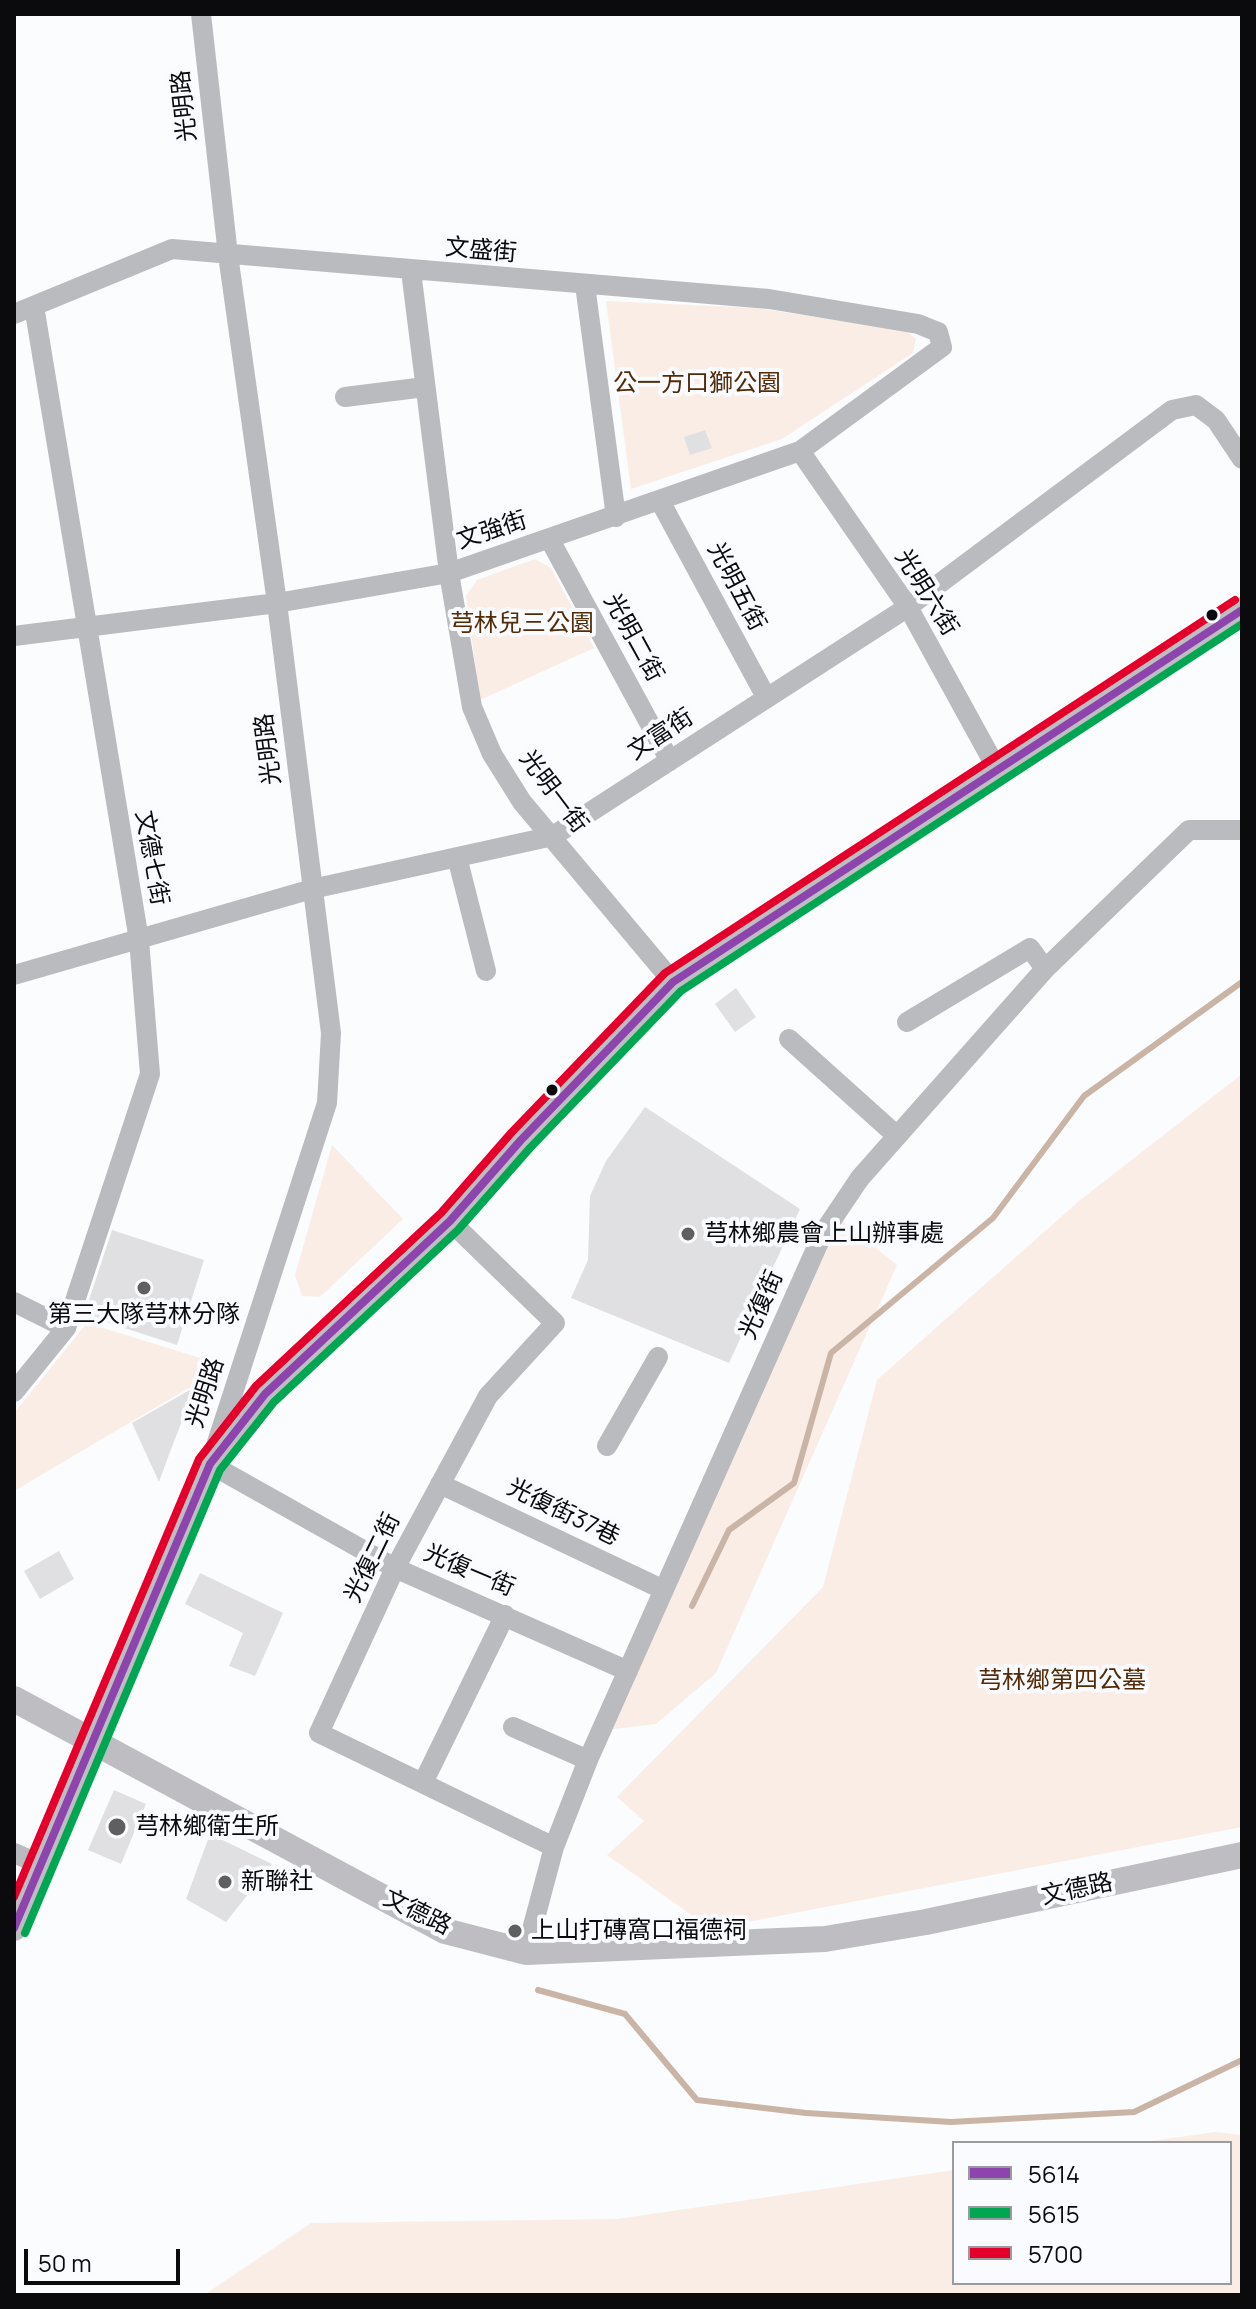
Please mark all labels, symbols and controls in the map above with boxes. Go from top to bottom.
street label: 光明路 [167,69,203,143]
street label: 文盛街 [444,234,518,268]
park label: 公一方口獅公園 [613,370,781,398]
street label: 文強街 [453,506,531,556]
street label: 光明五街 [701,538,771,636]
street label: 光明六街 [888,545,964,641]
street label: 光明二街 [597,589,669,687]
unlabelled marker [1204,607,1220,623]
park label: 芎林兒三公園 [450,610,594,638]
street label: 文富街 [623,703,699,767]
street label: 光明路 [250,712,288,786]
street label: 光明一街 [513,745,593,839]
street label: 文德七街 [128,808,174,908]
unlabelled marker [544,1082,560,1098]
place label: 芎林鄉農會上山辦事處 [704,1220,944,1248]
marker: 芎林鄉農會上山辦事處 [679,1225,697,1243]
street label: 光復街 [734,1266,790,1344]
marker: 第三大隊芎林分隊 [135,1279,153,1297]
place label: 第三大隊芎林分隊 [48,1301,240,1329]
street label: 光明路 [181,1354,231,1432]
street label: 光復街37巷 [502,1473,624,1553]
street label: 光復二街 [339,1509,407,1607]
street label: 光復一街 [419,1539,519,1603]
park label: 芎林鄉第四公墓 [978,1667,1146,1695]
place label: 芎林鄉衛生所 [135,1813,279,1841]
marker: 芎林鄉衛生所 [106,1816,128,1838]
place label: 新聯社 [241,1868,313,1896]
street label: 文德路 [1039,1868,1115,1912]
marker: 新聯社 [216,1873,234,1891]
street label: 文德路 [378,1884,456,1942]
place label: 上山打磚窩口福德祠 [531,1917,747,1945]
marker: 上山打磚窩口福德祠 [506,1922,524,1940]
legend [952,2141,1232,2285]
text: 5614 [1028,2157,1080,2190]
text: 5615 [1028,2197,1080,2230]
scale bar [28,2233,184,2283]
text: 5700 [1028,2237,1083,2270]
text: 50 m [38,2246,92,2279]

